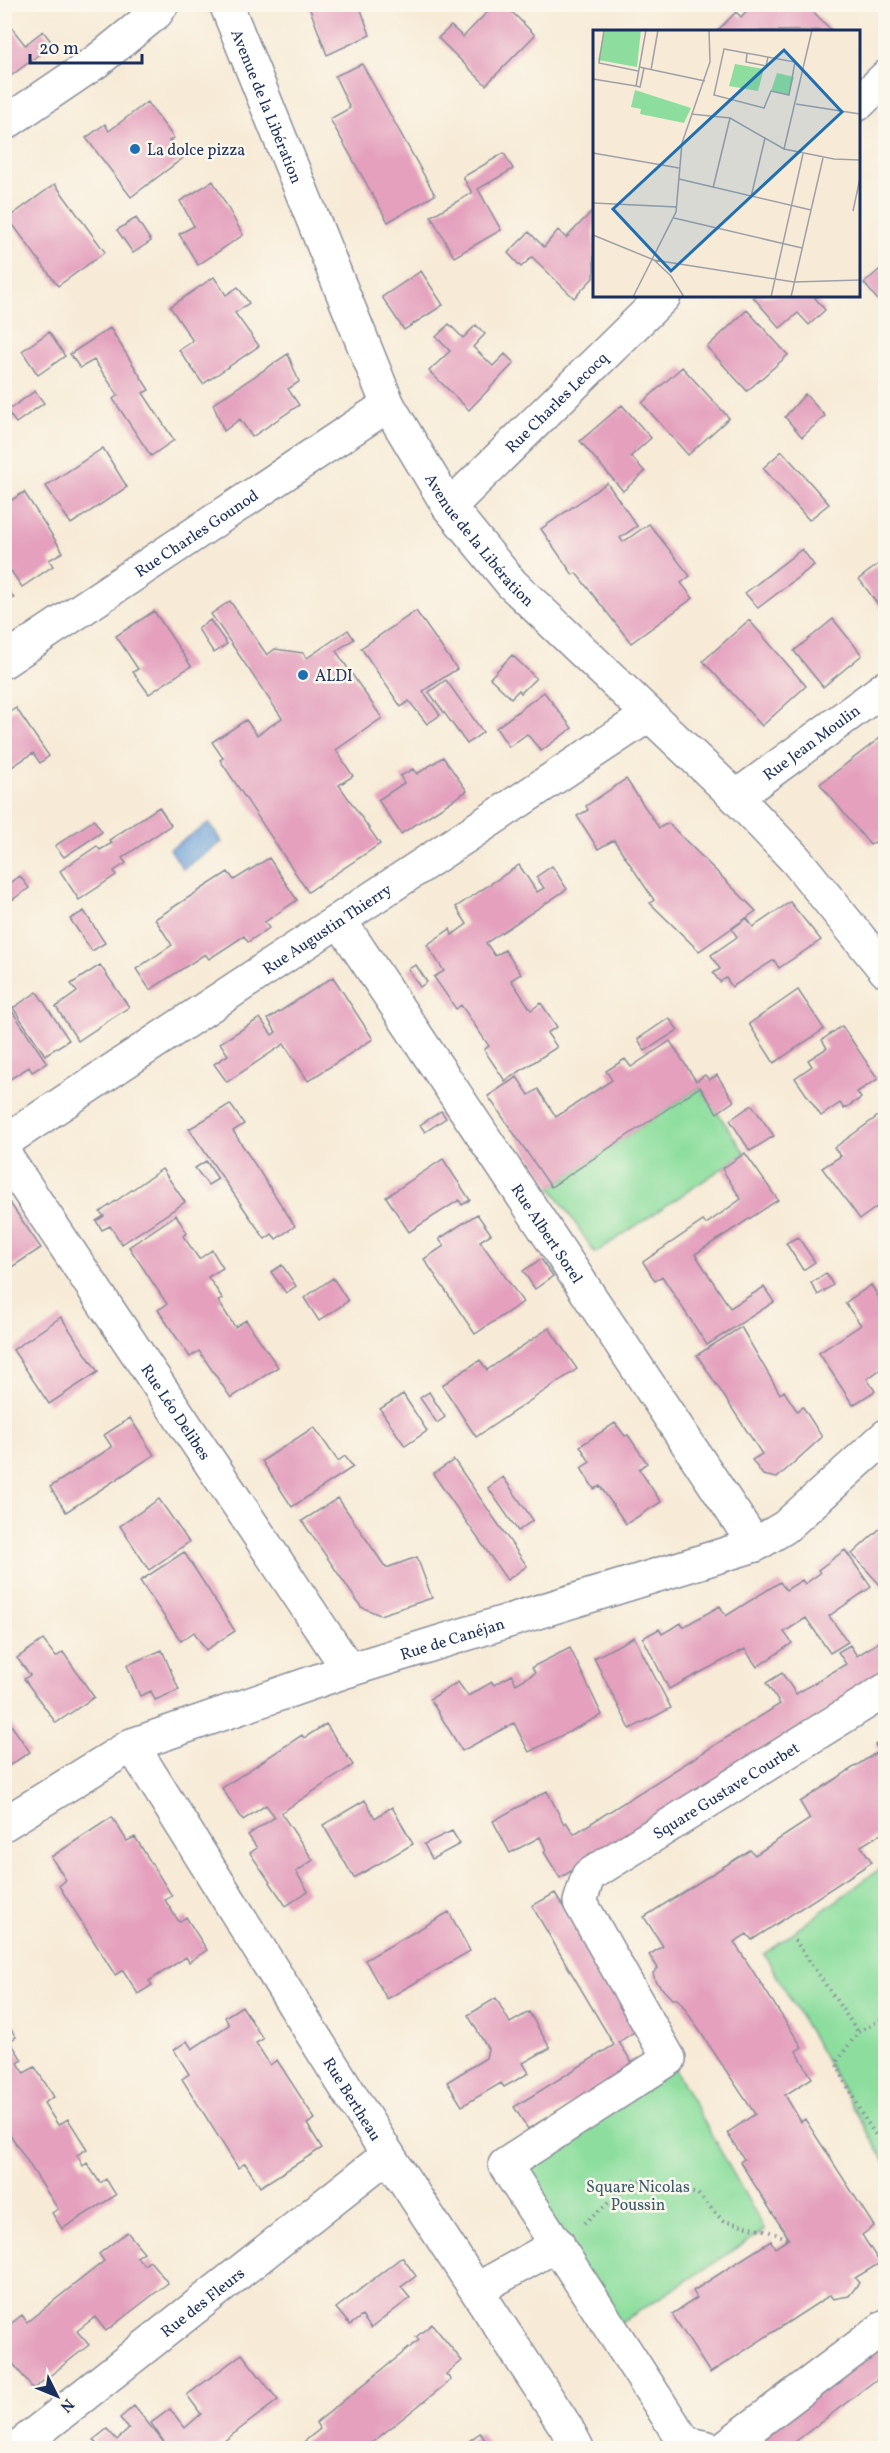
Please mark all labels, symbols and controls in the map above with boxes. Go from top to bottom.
street label: Avenue de la Libération [224,26,306,187]
scale bar [30,27,142,65]
inset map [593,30,860,297]
text: 20 m [39,37,79,62]
place label: La dolce pizza [147,140,245,162]
marker: La dolce pizza [128,142,142,156]
street label: Rue Charles Lecocq [501,348,614,459]
street label: Avenue de la Libération [419,470,538,612]
street label: Rue Charles Gounod [131,485,263,584]
place label: ALDI [315,666,353,688]
marker: ALDI [296,668,310,682]
street label: Rue Jean Moulin [759,701,865,787]
street label: Rue Augustin Thierry [259,879,397,981]
street label: Rue Albert Sorel [505,1180,587,1289]
street label: Rue Léo Delibes [135,1360,215,1465]
street label: Rue de Canéjan [398,1614,508,1667]
street label: Square Gustave Courbet [649,1738,804,1846]
street label: Rue Bertheau [317,2054,386,2146]
park label: Square Nicolas Poussin [586,2177,690,2217]
street label: Rue des Fleurs [157,2263,250,2343]
north arrow [27,2366,87,2426]
text: N [54,2393,79,2417]

